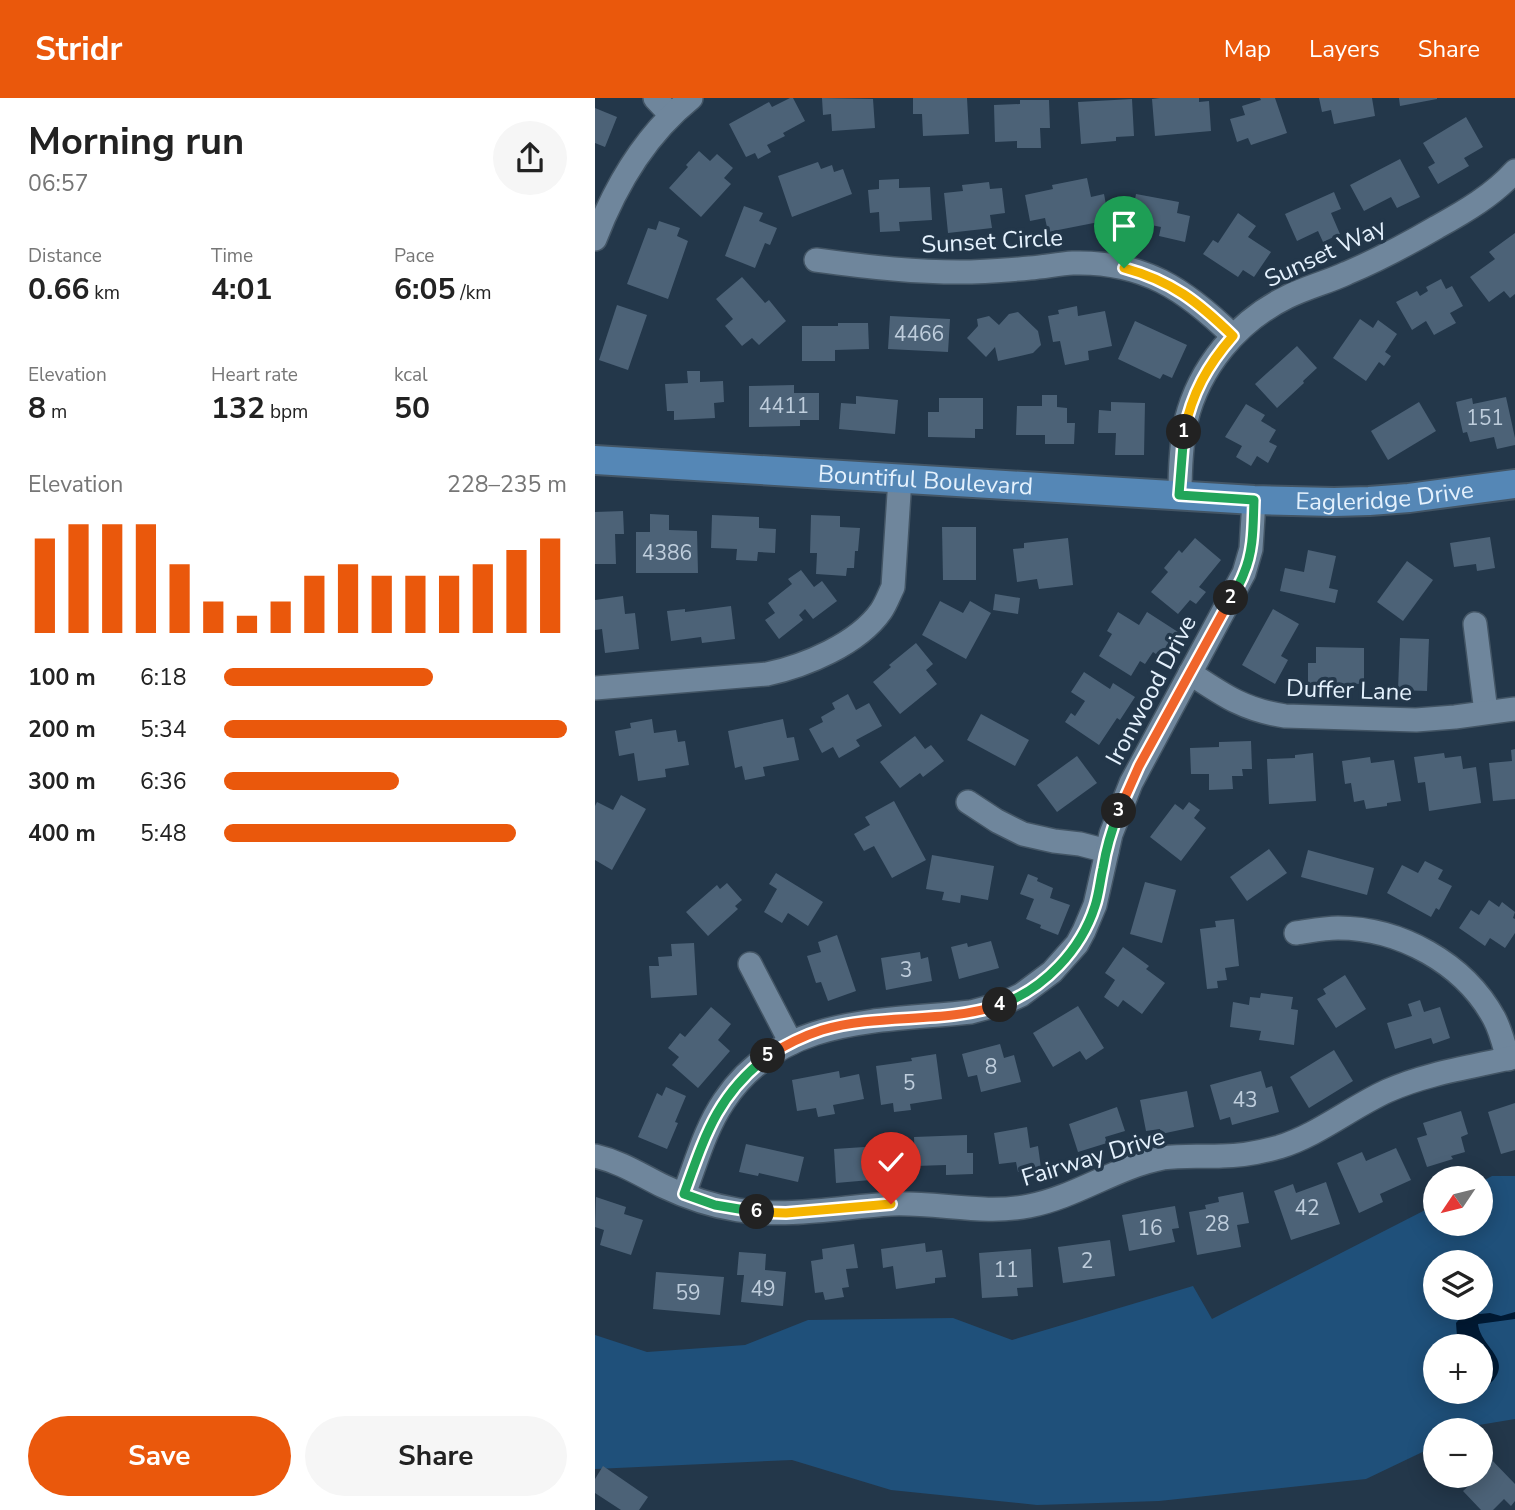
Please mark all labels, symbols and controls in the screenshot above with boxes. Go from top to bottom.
text: Stridr [35,27,122,72]
text: Map [1224,33,1271,65]
text: Layers [1309,33,1380,65]
text: Share [1418,33,1480,65]
text: Morning run [28,116,244,167]
button: share [493,121,567,195]
text: 06:57 [28,168,88,199]
pin [1094,196,1154,268]
icon: arrive [1105,207,1143,245]
street label: Sunset Way [1259,211,1392,295]
street label: Sunset Circle [920,221,1064,261]
text: Distance [28,243,102,269]
text: Time [211,243,253,269]
text: Pace [394,243,434,269]
text: 0.66 [28,269,89,310]
text: 4:01 [211,269,272,310]
text: 6:05 [394,269,455,310]
text: km [89,280,120,306]
text: /km [455,280,491,306]
house number: 4466 [894,320,944,348]
text: Elevation [28,362,107,388]
text: Heart rate [211,362,298,388]
text: kcal [394,362,428,388]
text: 8 [28,388,46,429]
text: 132 [211,388,265,429]
text: 50 [394,388,430,429]
house number: 4411 [759,392,809,420]
text: m [46,399,67,425]
text: bpm [265,399,308,425]
house number: 151 [1466,404,1504,432]
pin: 1 [1167,414,1201,450]
text: 1 [1178,418,1189,444]
street label: Bountiful Boulevard [817,458,1034,503]
text: Elevation [28,469,123,500]
text: 228–235 m [447,469,567,500]
street label: Eagleridge Drive [1295,474,1475,518]
house number: 4386 [642,539,692,567]
pin: 2 [1213,580,1249,616]
text: 2 [1225,584,1236,610]
street label: Ironwood Drive [1098,610,1204,770]
text: 100 m [28,662,96,693]
text: 6:18 [140,662,187,693]
street label: Duffer Lane [1285,672,1413,708]
text: 200 m [28,714,96,745]
text: 5:34 [140,714,187,745]
text: 300 m [28,766,96,797]
text: 6:36 [140,766,187,797]
pin: 3 [1101,794,1137,828]
text: 3 [1113,797,1124,823]
text: 400 m [28,818,96,849]
text: 5:48 [140,818,187,849]
house number: 3 [900,956,912,984]
pin: 4 [983,988,1017,1023]
text: 4 [994,991,1005,1017]
pin: 5 [751,1038,785,1074]
text: 5 [762,1042,773,1068]
house number: 8 [985,1053,997,1081]
house number: 5 [903,1069,915,1097]
house number: 43 [1232,1086,1258,1114]
street label: Fairway Drive [1017,1120,1169,1194]
pin [861,1132,921,1204]
icon: check [872,1143,910,1181]
north arrow [1423,1166,1493,1236]
map controls [1423,1166,1493,1488]
pin: 6 [739,1194,775,1230]
house number: 42 [1294,1194,1320,1222]
text: 6 [751,1198,762,1224]
house number: 28 [1204,1210,1230,1238]
house number: 16 [1137,1214,1163,1242]
house number: 2 [1081,1247,1093,1275]
button: layers [1423,1250,1493,1320]
house number: 11 [993,1256,1019,1284]
house number: 49 [750,1275,776,1303]
house number: 59 [675,1279,701,1307]
button: + [1423,1334,1493,1404]
button: Save [28,1416,291,1496]
button: Share [305,1416,567,1496]
button: − [1423,1418,1493,1488]

